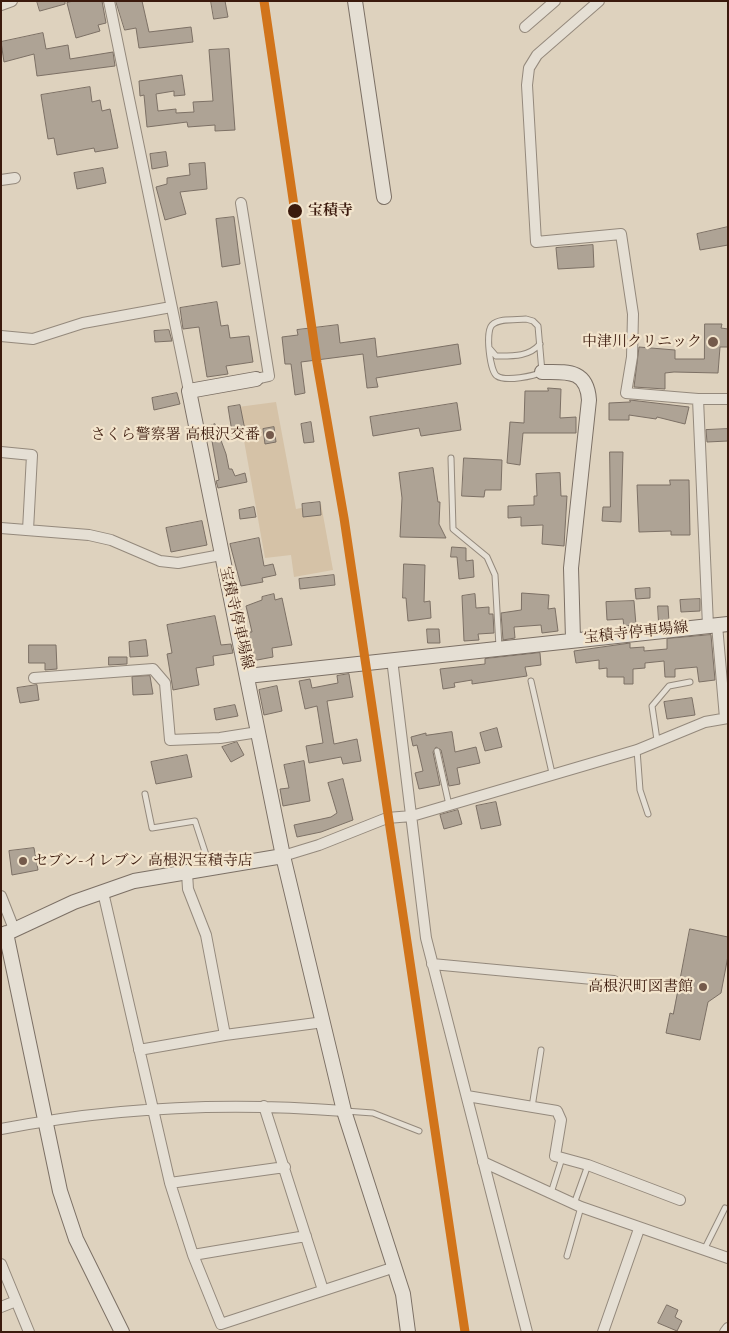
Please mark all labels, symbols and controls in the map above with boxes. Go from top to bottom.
marker: 宝積寺 [286,202,304,220]
place label: 宝積寺 [308,202,353,220]
place label: 中津川クリニック [582,333,702,351]
marker: 中津川クリニック [706,335,720,349]
place label: さくら警察署 高根沢交番 [91,426,260,444]
marker: さくら警察署 高根沢交番 [264,429,276,441]
street label: 宝積寺停車場線 [215,565,257,671]
street label: 宝積寺停車場線 [583,619,689,647]
place label: セブン-イレブン 高根沢宝積寺店 [33,852,253,870]
marker: セブン-イレブン 高根沢宝積寺店 [17,855,29,867]
place label: 高根沢町図書館 [588,978,693,996]
marker: 高根沢町図書館 [697,981,709,993]

